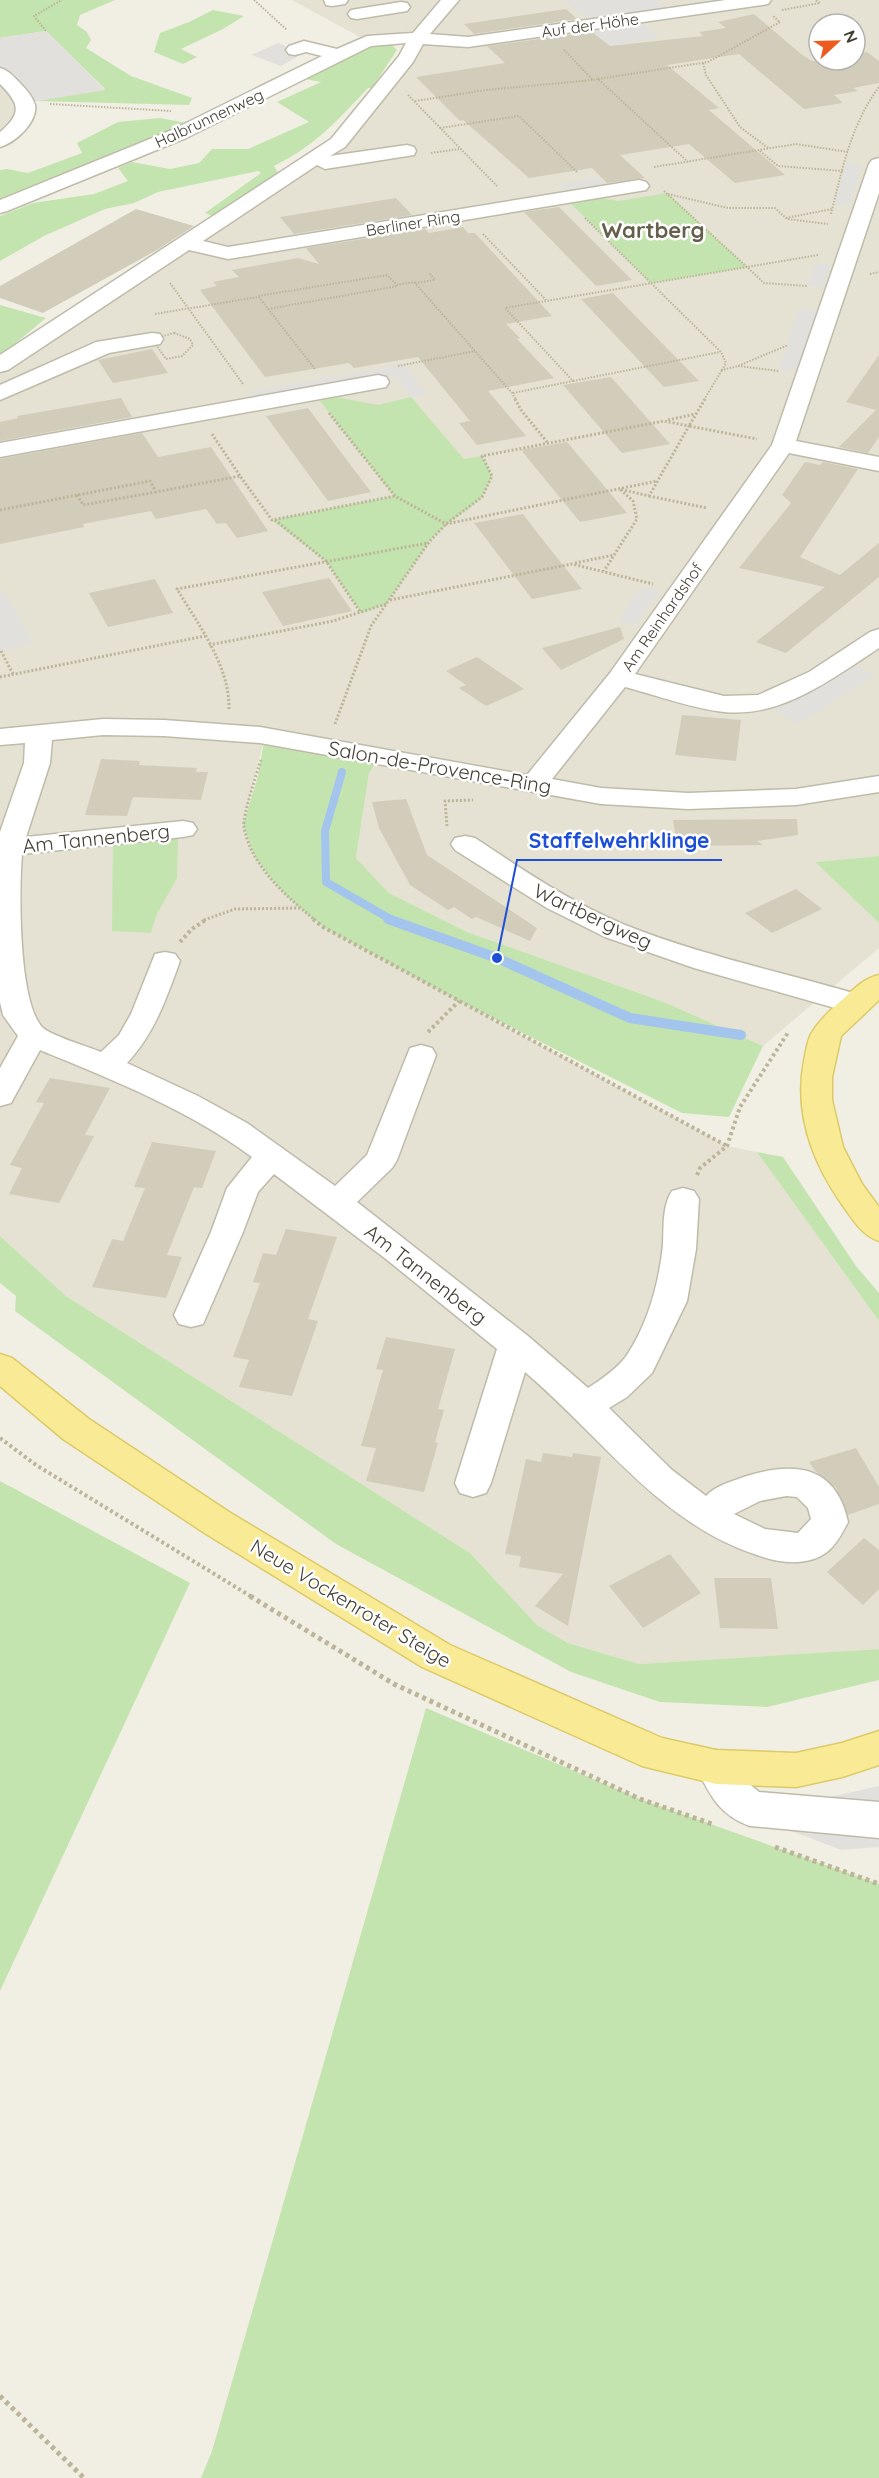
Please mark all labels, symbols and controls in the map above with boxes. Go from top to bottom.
street label: Auf der Höhe [540,8,640,42]
north arrow [807,12,867,72]
text: N [839,27,862,46]
street label: Halbrunnenweg [151,84,267,152]
street label: Berliner Ring [365,206,461,240]
district label: Wartberg [602,216,704,244]
street label: Am Reinhardshof [617,559,707,675]
street label: Salon-de-Provence-Ring [326,735,554,799]
street label: Am Tannenberg [21,818,171,858]
callout: Staffelwehrklinge [517,821,722,860]
text: Staffelwehrklinge [529,827,709,853]
street label: Wartbergweg [530,878,656,954]
street label: Am Tannenberg [360,1219,492,1329]
street label: Neue Vockenroter Steige [246,1533,456,1673]

